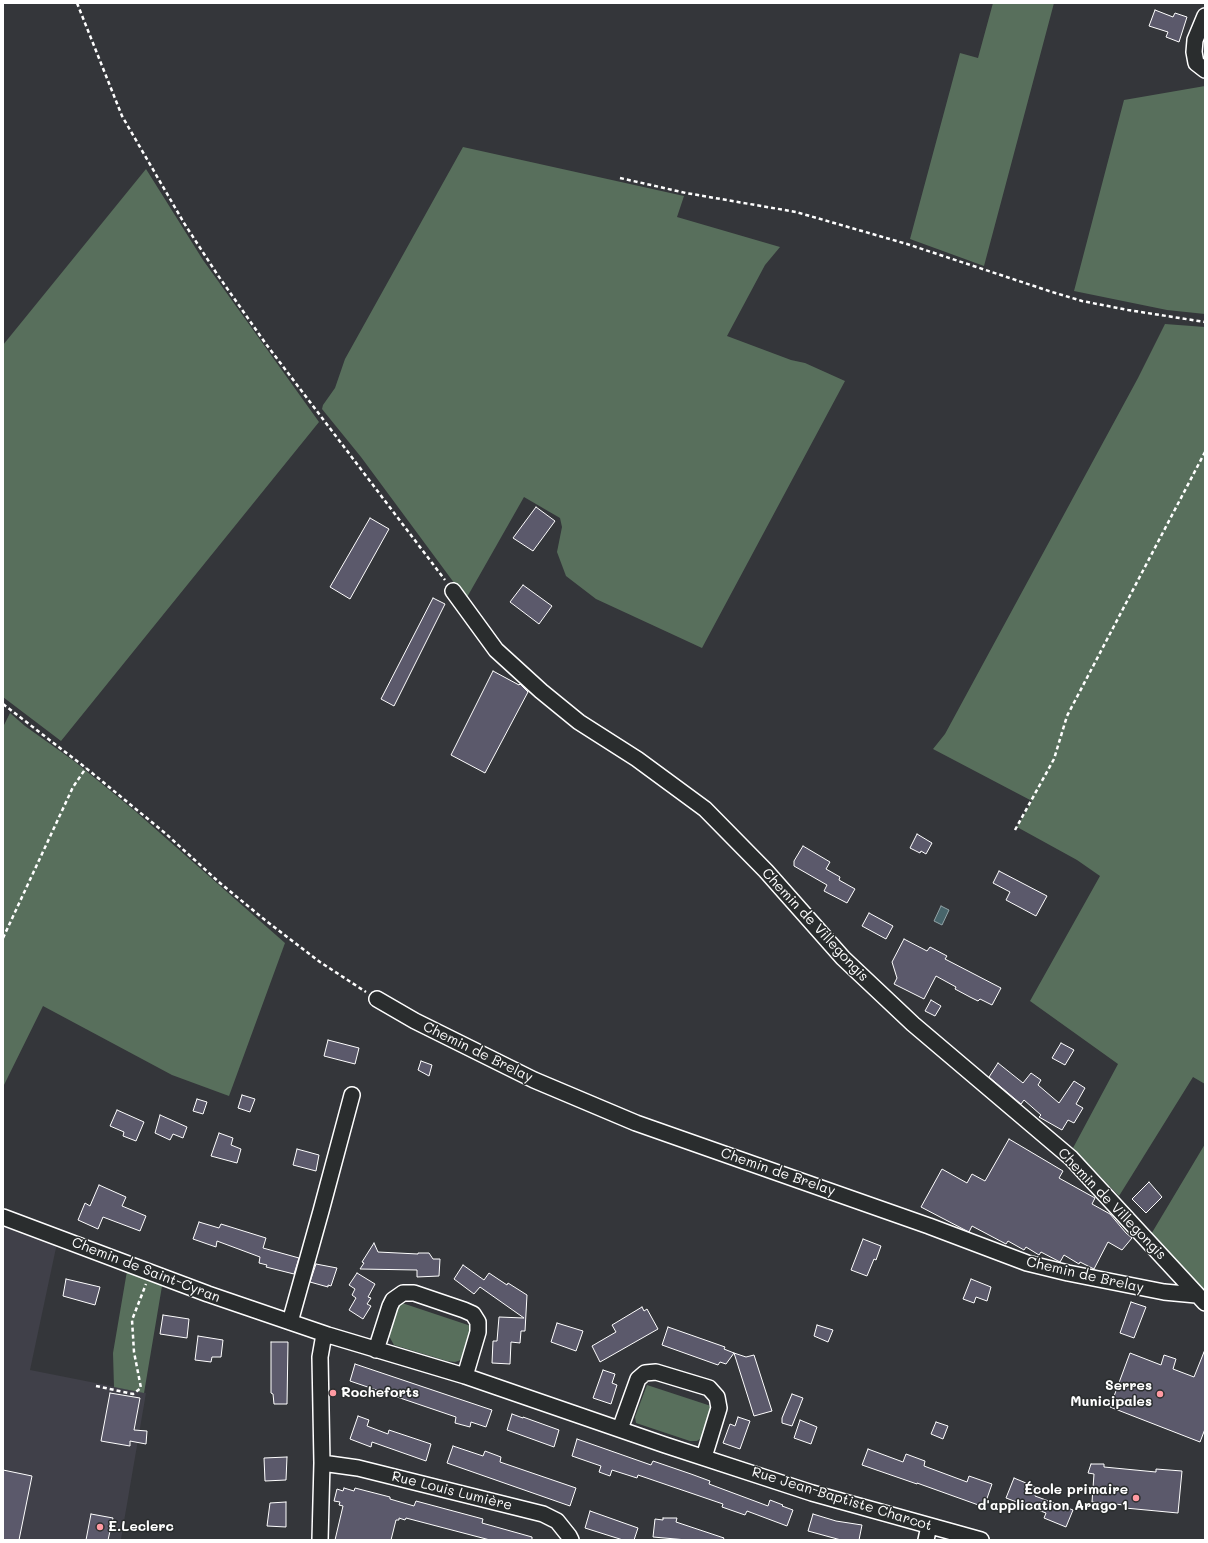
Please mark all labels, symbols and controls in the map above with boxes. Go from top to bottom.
street label: Chemin de Villegongis [758,865,872,985]
street label: Chemin de Brelay [420,1018,536,1086]
street label: Chemin de Brelay [718,1144,838,1200]
street label: Chemin de Villegongis [1054,1145,1170,1263]
street label: Chemin de Saint-Cyran [69,1234,223,1306]
street label: Chemin de Brelay [1025,1253,1145,1297]
place label: Serres Municipales [1070,1378,1152,1410]
place label: Rocheforts [341,1385,419,1401]
marker: Rocheforts [328,1388,338,1398]
marker: Serres Municipales [1155,1389,1165,1399]
street label: Rue Jean-Baptiste Charcot [750,1464,934,1534]
street label: Rue Louis Lumière [390,1468,514,1514]
place label: École primaire d'application Arago 1 [977,1482,1128,1514]
marker: École primaire d'application Arago 1 [1131,1493,1141,1503]
place label: E.Leclerc [108,1519,174,1535]
marker: E.Leclerc [95,1522,105,1532]

